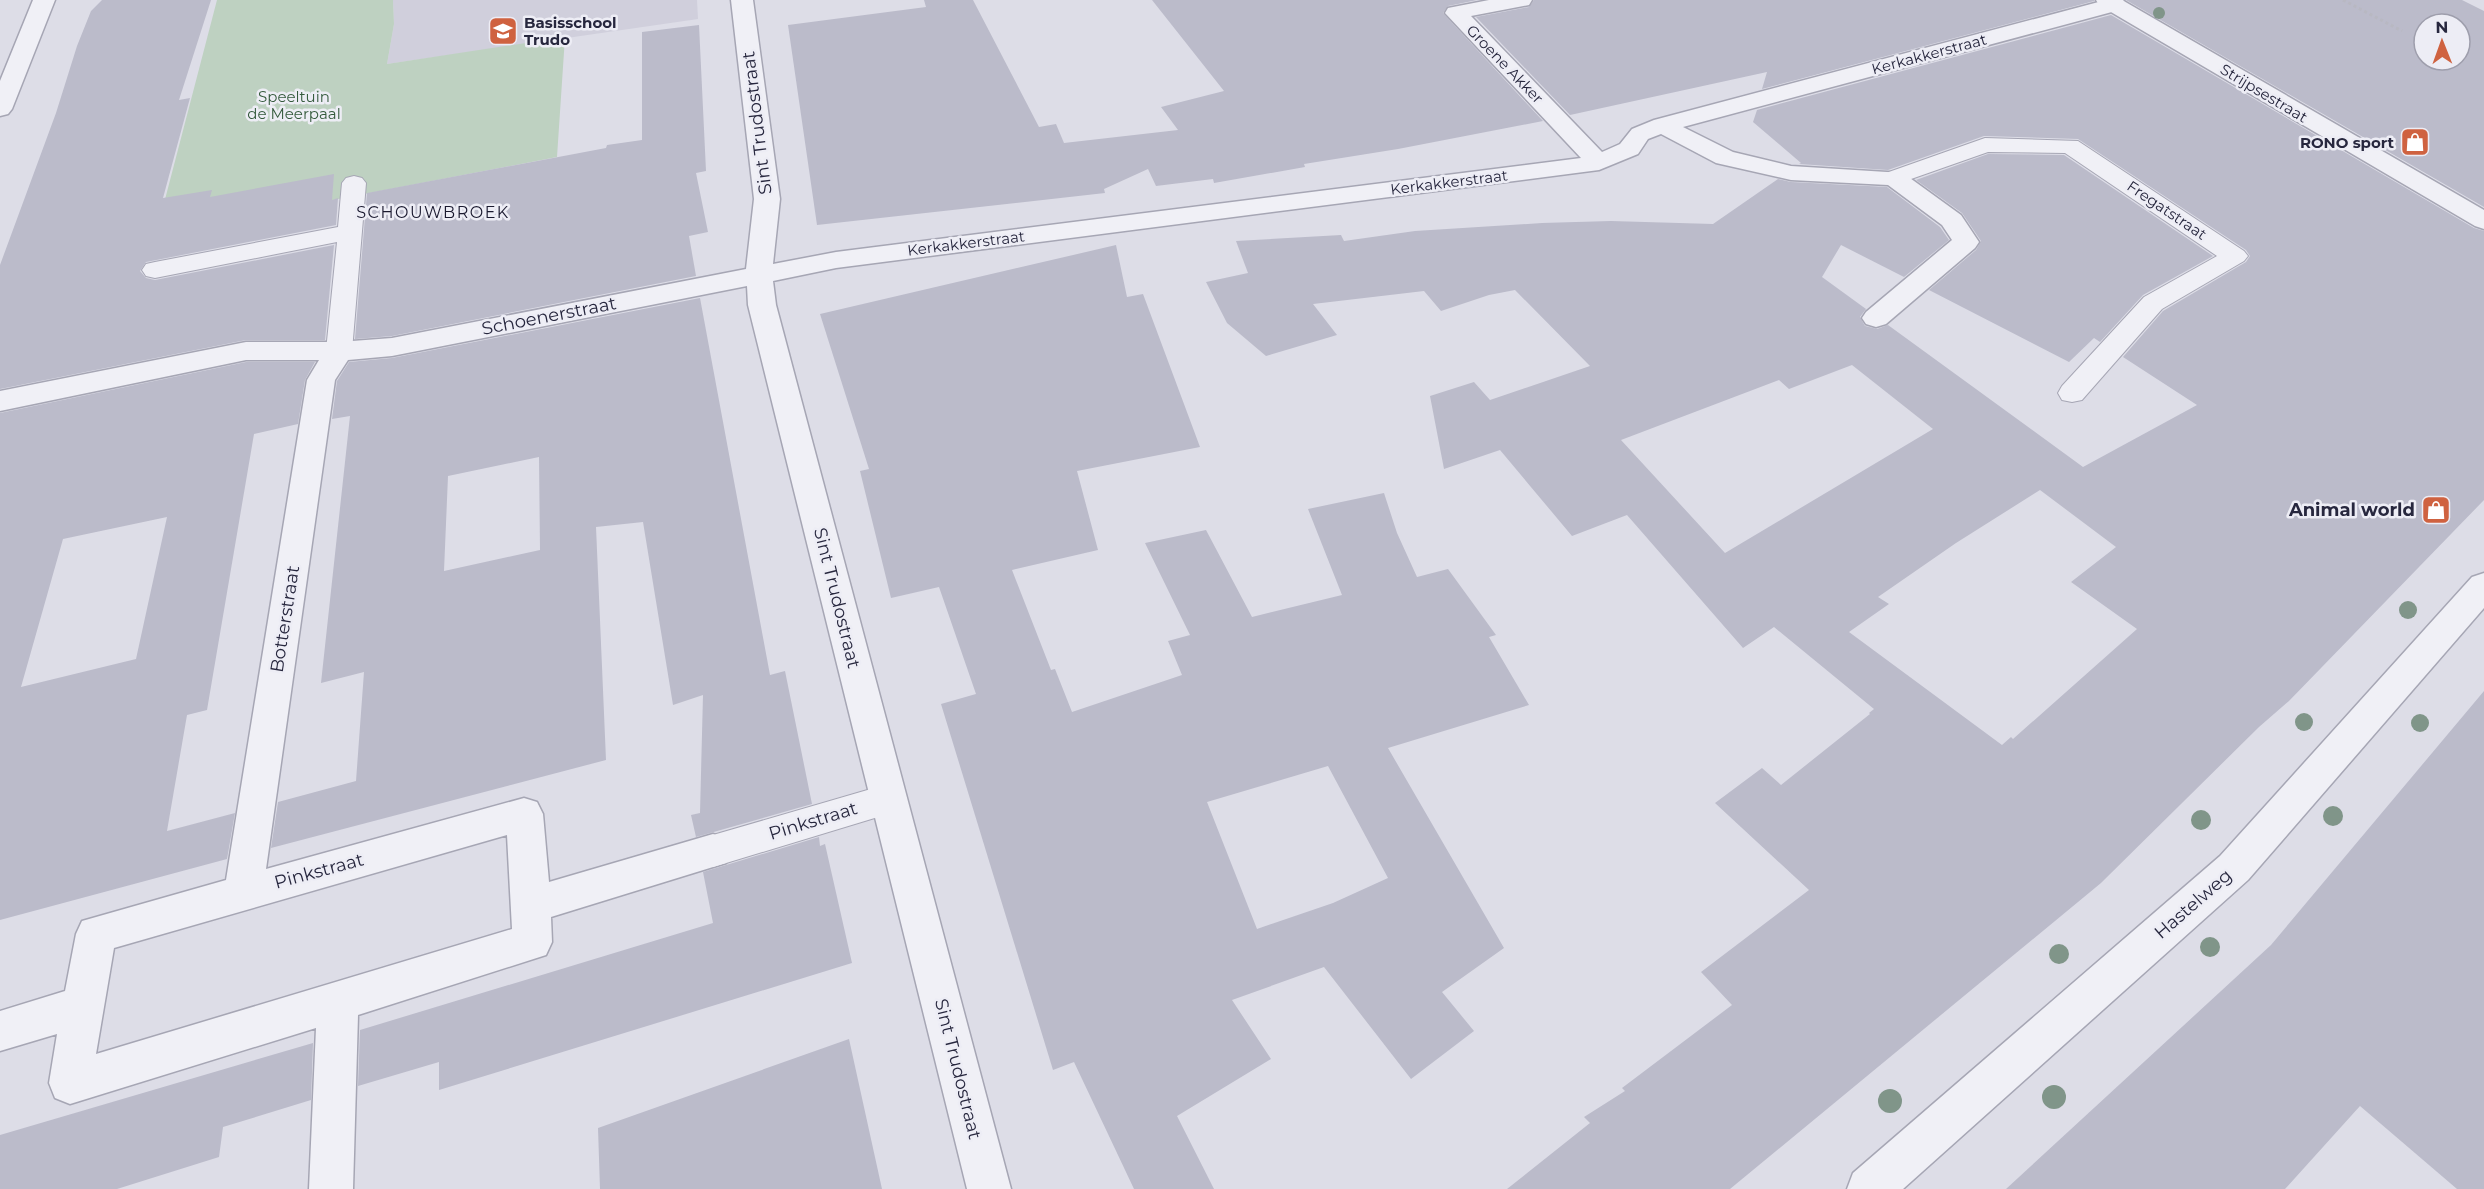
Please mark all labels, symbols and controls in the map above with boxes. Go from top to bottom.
north arrow [2412,12,2472,72]
place label: Basisschool Trudo [524,13,617,49]
school or university icon: Basisschool Trudo [487,15,519,47]
text: N [2435,18,2448,37]
street label: Groene Akker [1463,21,1547,107]
street label: Kerkakkerstraat [1869,30,1989,78]
street label: Sint Trudostraat [737,50,777,196]
street label: Strijpsestraat [2217,59,2311,127]
park label: Speeltuin de Meerpaal [247,87,341,123]
shop icon: RONO sport [2399,126,2431,158]
place label: RONO sport [2300,133,2394,152]
street label: Kerkakkerstraat [1389,165,1509,199]
street label: Fregatstraat [2124,176,2210,244]
district label: SCHOUWBROEK [356,203,510,222]
street label: Kerkakkerstraat [906,226,1026,260]
street label: Schoenerstraat [480,292,618,340]
shop icon: Animal world [2420,494,2452,526]
place label: Animal world [2288,499,2415,521]
street label: Sint Trudostraat [809,525,865,671]
street label: Botterstraat [266,564,304,674]
street label: Pinkstraat [766,797,860,845]
street label: Pinkstraat [272,849,366,893]
street label: Hastelweg [2150,864,2236,944]
street label: Sint Trudostraat [930,996,986,1142]

